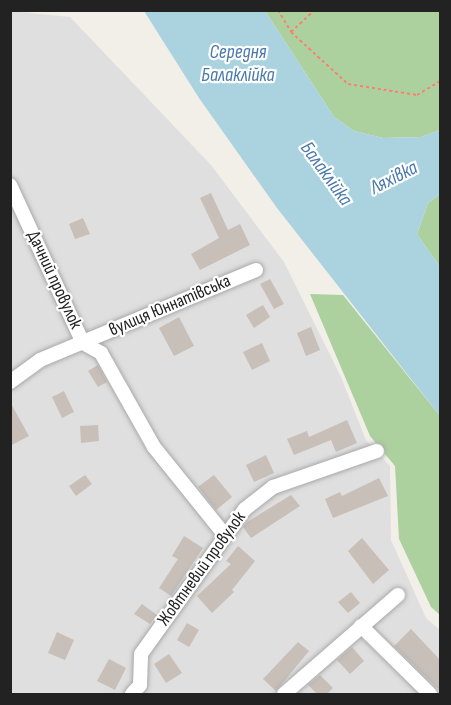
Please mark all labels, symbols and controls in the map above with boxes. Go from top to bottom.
water label: Середня Балаклійка [201,40,275,87]
water label: Балаклійка [295,137,357,211]
water label: Ляхівка [366,156,422,200]
street label: Дачний провулок [22,228,86,332]
street label: вулиця Юннатівська [106,271,234,341]
street label: Жовтневий провулок [153,508,251,630]

